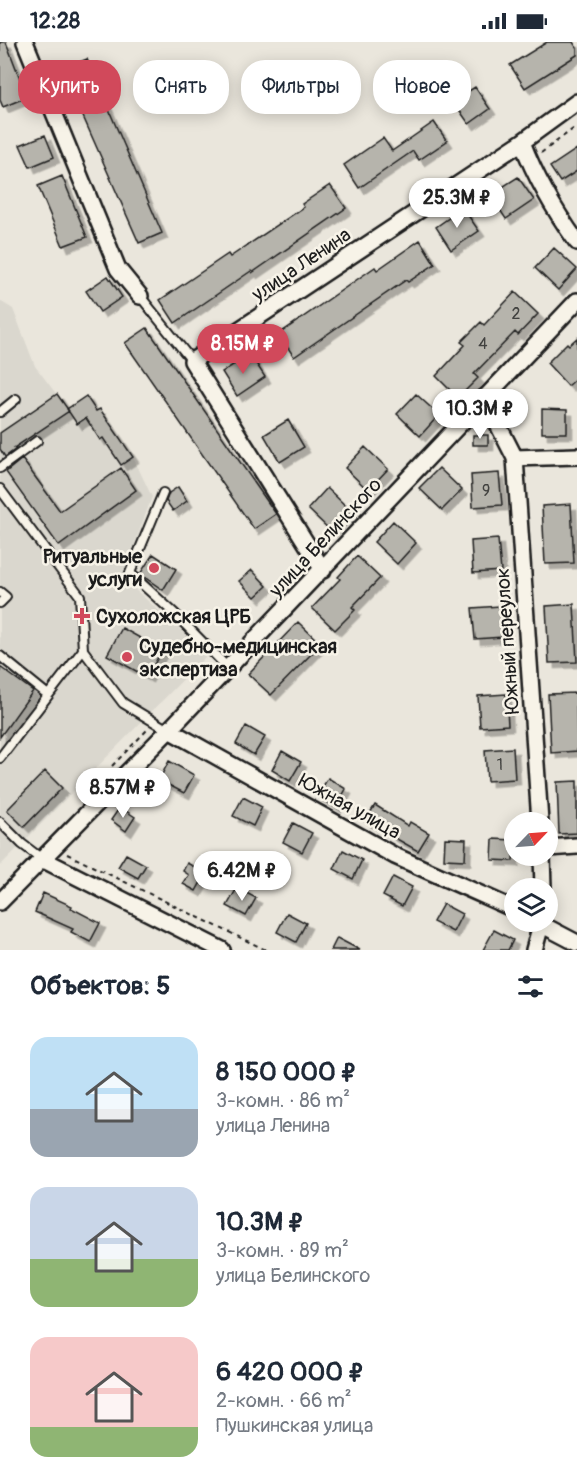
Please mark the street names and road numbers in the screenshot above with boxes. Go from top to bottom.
street label: улица Ленина [246,222,356,307]
street label: улица Белинского [263,472,387,603]
street label: Южный переулок [490,567,525,715]
street label: Южная улица [294,768,405,845]

